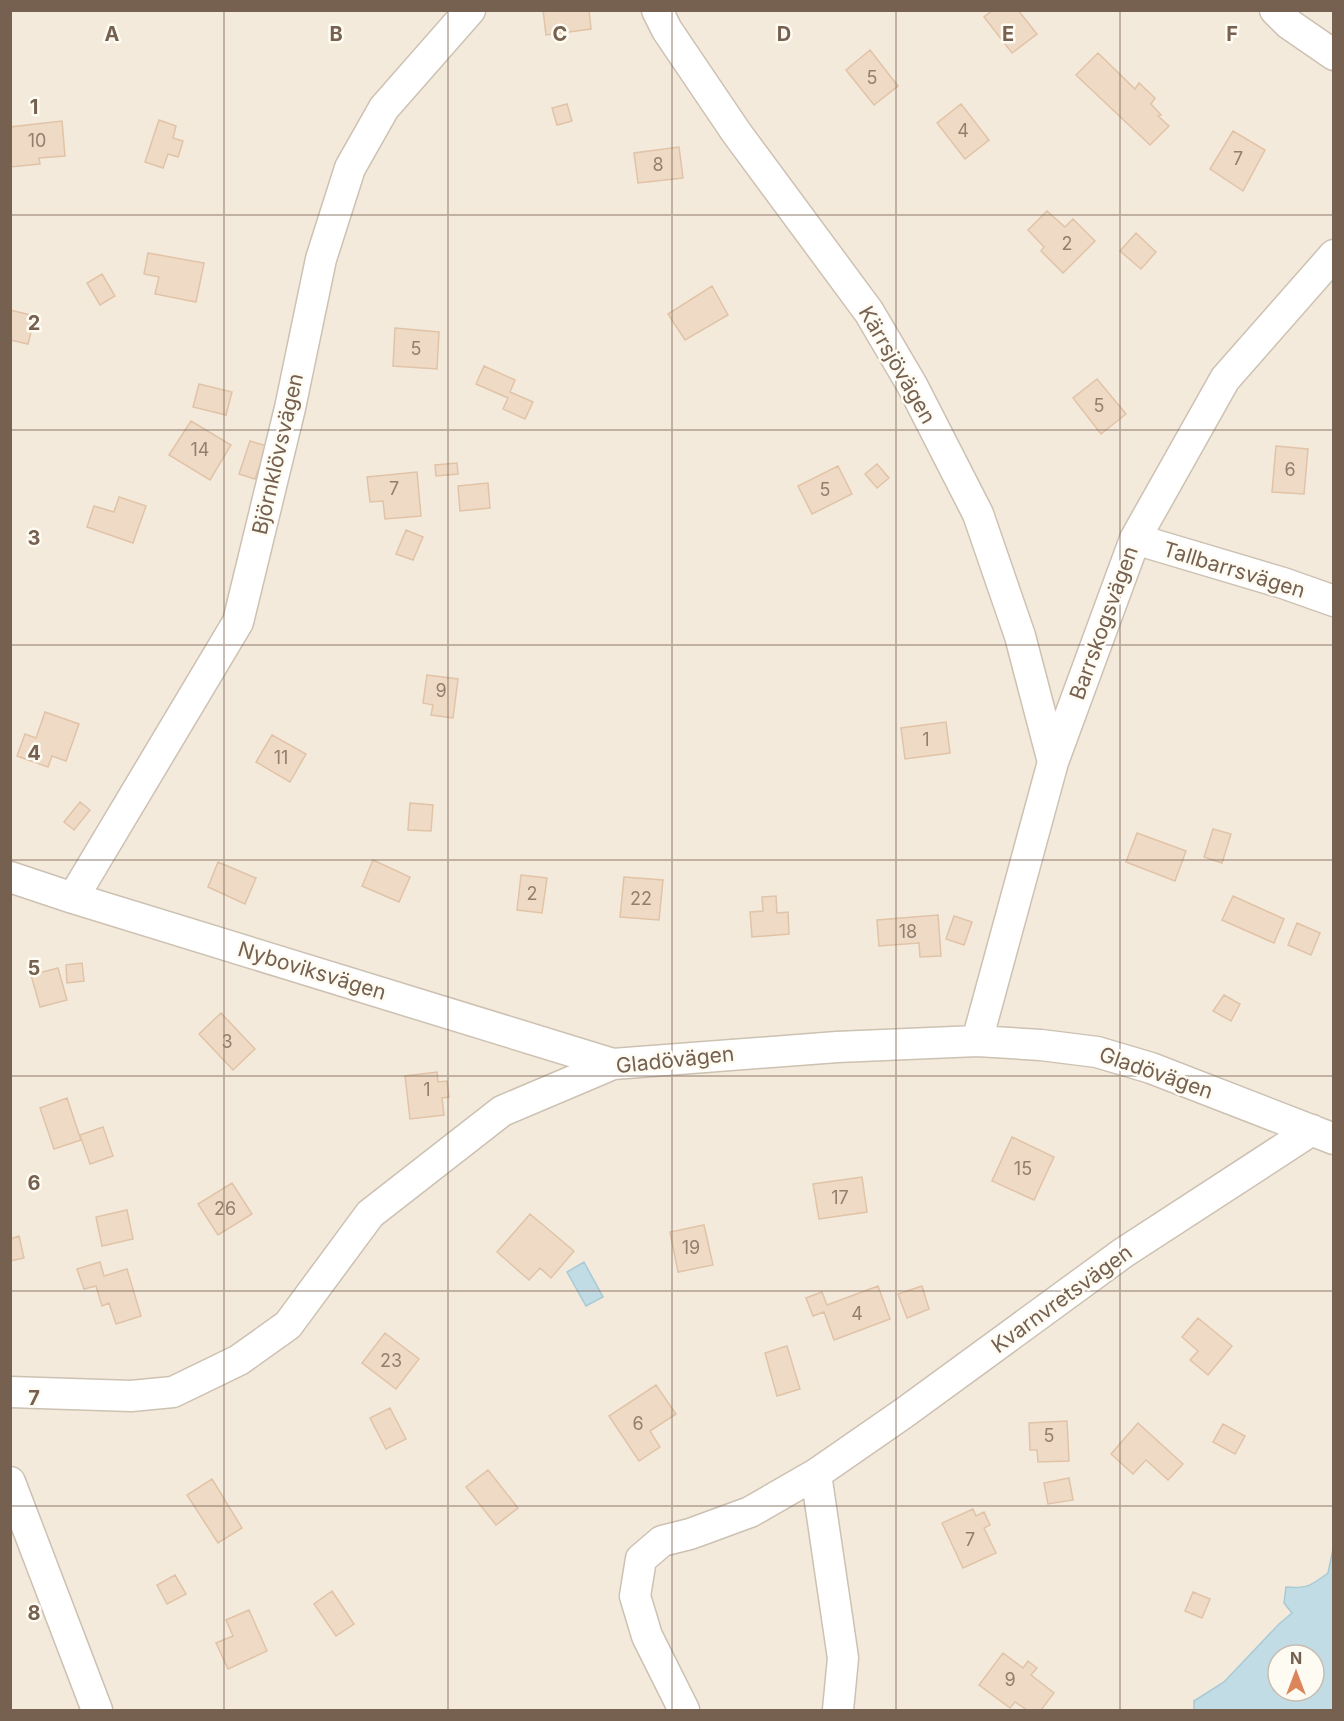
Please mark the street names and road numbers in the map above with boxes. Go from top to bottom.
street label: Kärrsjövägen [854,302,941,428]
street label: Björnklövsvägen [247,371,308,537]
street label: Tallbarrsvägen [1160,536,1308,603]
street label: Barrskogsvägen [1064,543,1143,703]
street label: Nyboviksvägen [235,936,389,1005]
street label: Gladövägen [615,1041,735,1078]
street label: Gladövägen [1096,1041,1216,1104]
street label: Kvarnvretsvägen [987,1239,1137,1358]

